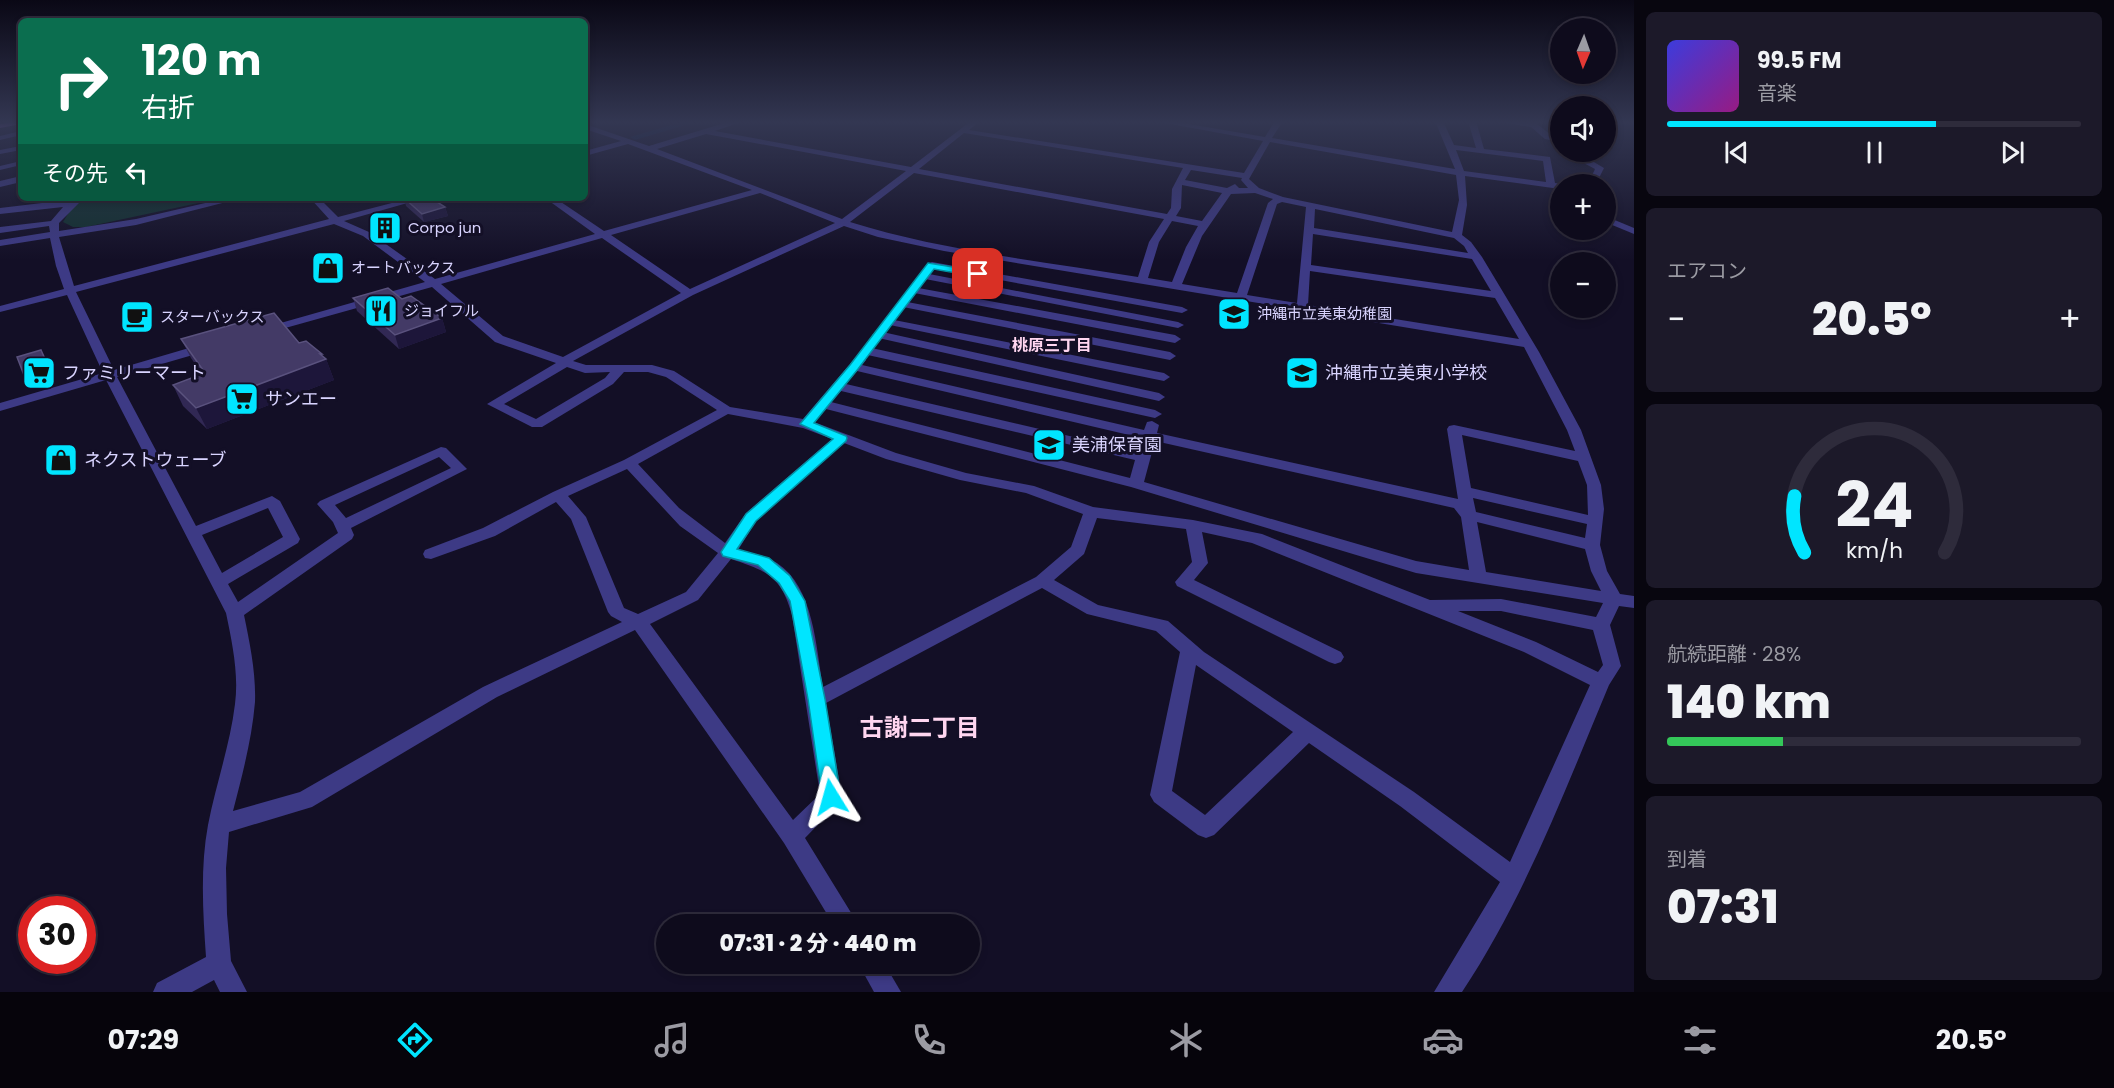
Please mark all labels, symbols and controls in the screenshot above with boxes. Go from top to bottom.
north arrow [1550,18,1616,84]
map controls [1550,18,1616,318]
text: 120 m [141,31,262,90]
icon: right [42,42,120,120]
text: 99.5 FM [1757,45,1841,76]
text: 音楽 [1757,79,1797,107]
text: 右折 [141,89,195,126]
button: sound [1550,96,1616,162]
icon: previous [1720,136,1753,169]
icon: pause [1858,136,1891,169]
icon: next [1996,136,2029,169]
icon: left [120,156,153,189]
text: その先 [42,158,108,189]
button: + [1550,174,1616,240]
building icon: Corpo jun [367,210,403,246]
place label: Corpo jun [408,217,481,238]
pin [952,248,1003,299]
shop icon: オートバックス [310,250,346,286]
button: − [1550,252,1616,318]
place label: オートバックス [351,257,456,278]
icon: arrive [961,257,994,290]
text: エアコン [1667,257,1747,285]
text: 20.5° [1812,288,1932,351]
restaurant icon: ジョイフル [363,293,399,329]
school or university icon: 沖縄市立美東幼稚園 [1216,296,1252,332]
text: − [1667,296,1685,343]
text: + [2058,296,2081,343]
cafe icon: スターバックス [119,299,155,335]
place label: ジョイフル [404,300,479,321]
place label: 沖縄市立美東幼稚園 [1257,303,1392,324]
place label: スターバックス [160,306,264,327]
district label: 桃原三丁目 [1012,334,1092,357]
supermarket icon: ファミリーマート [21,355,57,391]
school or university icon: 沖縄市立美東小学校 [1284,355,1320,391]
place label: ファミリーマート [62,360,206,385]
place label: 沖縄市立美東小学校 [1325,360,1487,385]
supermarket icon: サンエー [224,381,260,417]
place label: サンエー [265,386,337,411]
school or university icon: 美浦保育園 [1031,427,1067,463]
place label: 美浦保育園 [1072,432,1162,457]
shop icon: ネクストウェーブ [43,442,79,478]
place label: ネクストウェーブ [84,447,226,472]
text: 24 [1835,461,1913,549]
text: km/h [1845,535,1903,566]
text: 航続距離 · 28% [1667,640,1801,668]
text: 140 km [1667,671,1831,734]
district label: 古謝二丁目 [860,711,980,744]
position arrow [799,765,863,829]
text: 到着 [1667,845,1707,873]
text: 07:31 [1667,876,1779,939]
speed limit sign: 30 [18,896,96,974]
text: 07:31 · 2 分 · 440 m [720,928,916,959]
icon: directions [394,1019,436,1061]
icon: music [651,1019,693,1061]
icon: phone [908,1019,950,1061]
icon: climate [1165,1019,1207,1061]
icon: car [1422,1019,1464,1061]
icon: filters [1679,1019,1721,1061]
text: 07:29 [107,1021,179,1058]
text: 20.5° [1936,1021,2006,1058]

